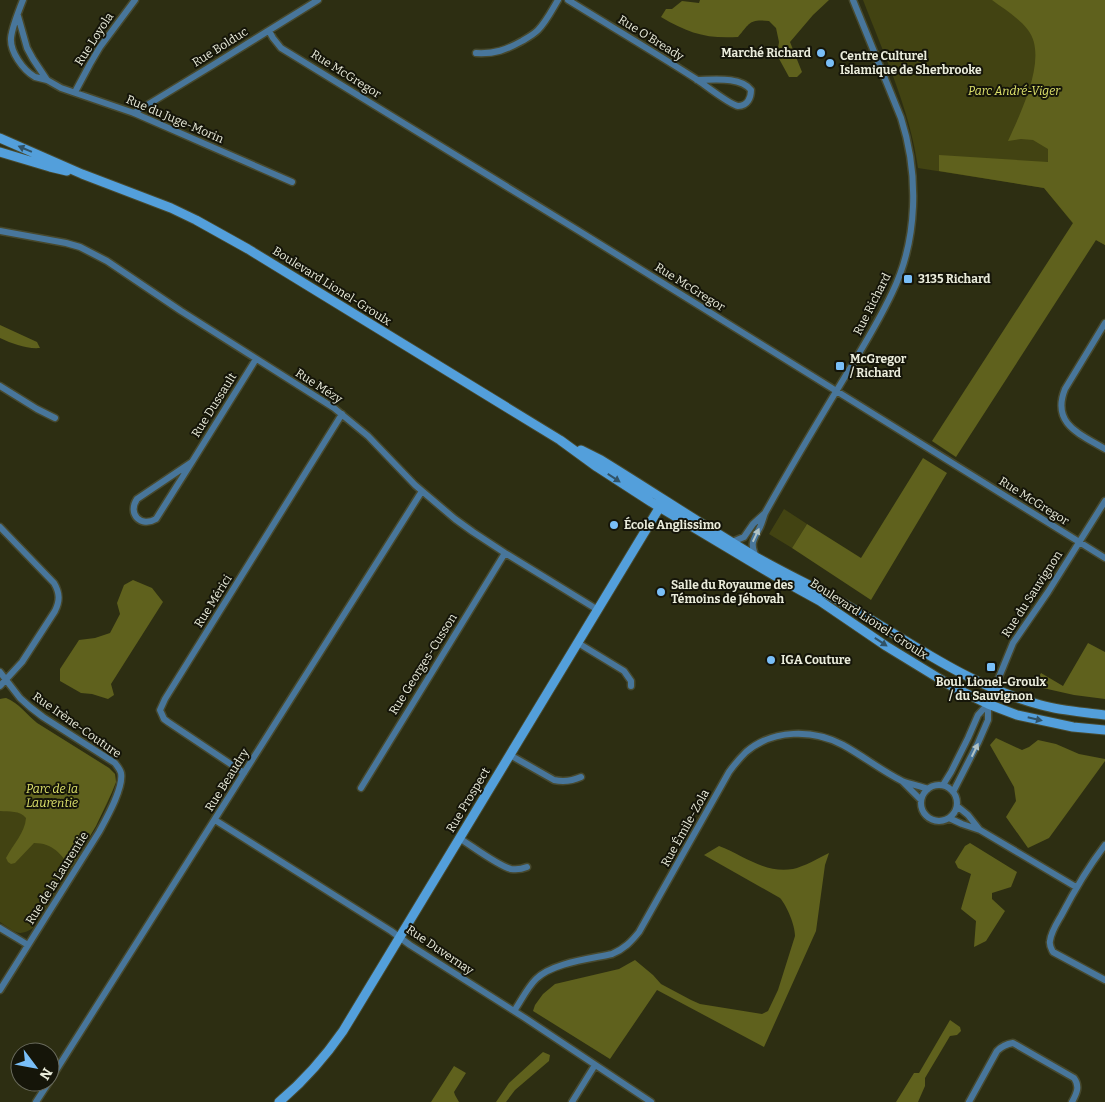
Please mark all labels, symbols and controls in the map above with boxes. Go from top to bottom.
street label: Rue Loyola [72,10,116,68]
street label: Rue O'Bready [616,12,687,64]
street label: Rue Bolduc [190,24,250,70]
place label: Marché Richard [721,46,812,60]
street label: Rue McGregor [308,47,384,101]
marker: Marché Richard [815,47,827,59]
place label: Centre Culturel Islamique de Sherbrooke [840,49,982,77]
marker: Centre Culturel Islamique de Sherbrooke [824,57,836,69]
park label: Parc André-Viger [968,84,1061,98]
street label: Rue du Juge-Morin [124,92,226,146]
one-way arrow [18,144,32,152]
street label: Boulevard Lionel-Groulx [270,244,394,328]
street label: Rue McGregor [652,260,728,314]
street label: Rue Richard [850,271,894,337]
place label: 3135 Richard [918,272,991,286]
marker: 3135 Richard [902,273,914,285]
place label: McGregor / Richard [849,352,907,380]
marker: McGregor / Richard [834,360,846,372]
street label: Rue Mézy [293,366,346,407]
street label: Rue Dussault [189,370,240,440]
one-way arrow [607,473,620,483]
street label: Rue McGregor [996,474,1072,528]
place label: École Anglissimo [624,516,721,532]
marker: École Anglissimo [608,519,620,531]
one-way arrow [753,528,761,542]
street label: Rue du Sauvignon [999,548,1065,640]
street label: Rue Mérici [191,572,235,630]
street label: Boulevard Lionel-Groulx [808,576,931,662]
place label: Salle du Royaume des Témoins de Jéhovah [671,578,793,606]
marker: Salle du Royaume des Témoins de Jéhovah [655,586,667,598]
street label: Rue Georges-Cusson [386,611,460,717]
one-way arrow [874,637,887,647]
place label: IGA Couture [781,653,851,667]
marker: IGA Couture [765,654,777,666]
marker: Boul. Lionel-Groulx / du Sauvignon [985,661,997,673]
place label: Boul. Lionel-Groulx / du Sauvignon [936,675,1046,703]
street label: Rue Irène-Couture [30,689,124,761]
one-way arrow [1027,715,1042,723]
one-way arrow [971,742,979,757]
street label: Rue Beaudry [202,746,252,814]
street label: Rue Prospect [443,765,493,835]
park label: Parc de la Laurentie [26,782,78,810]
street label: Rue Émile-Zola [657,786,712,869]
street label: Rue de la Laurentie [23,829,91,927]
street label: Rue Duvernay [404,922,477,978]
north arrow [10,1042,60,1092]
text: N [35,1065,56,1083]

